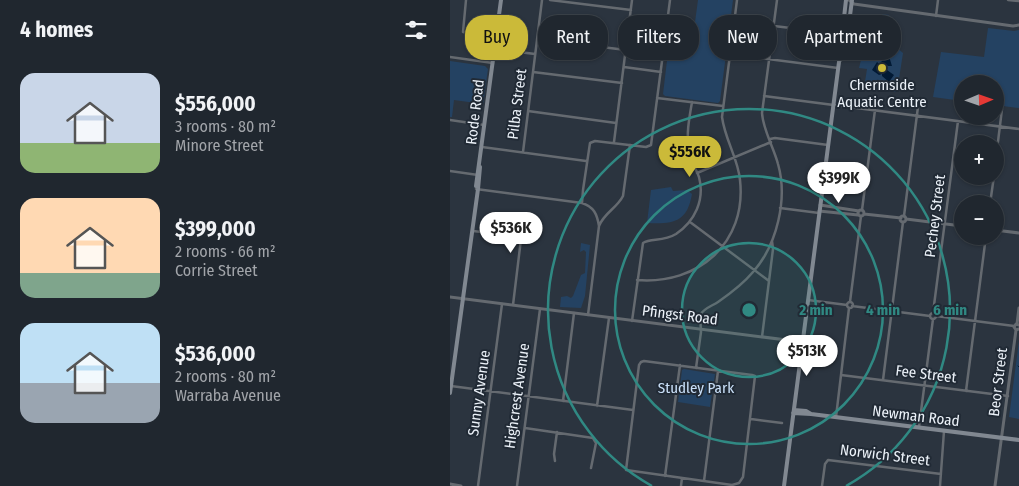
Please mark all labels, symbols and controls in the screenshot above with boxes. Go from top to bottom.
chip: Buy [465,15,528,60]
chip: Rent [538,15,608,60]
chip: Filters [618,15,699,60]
chip: New [709,15,777,60]
chip: Apartment [787,15,901,60]
icon: filters [402,16,430,44]
text: 4 homes [20,17,93,43]
marker: Chermside Aquatic Centre [876,62,888,74]
street label: Pilba Street [504,67,530,140]
north arrow [954,75,1004,125]
map controls [954,75,1004,245]
place label: Chermside Aquatic Centre [837,76,927,111]
street label: Rode Road [462,78,488,146]
text: $556,000 [175,91,256,117]
icon: home [60,93,120,153]
text: 3 rooms · 80 m² [175,117,276,136]
button: + [954,135,1004,185]
text: Minore Street [175,136,263,155]
pin: $556K [655,136,725,178]
text: $556K [669,142,711,161]
pin: $399K [804,162,874,204]
text: $399K [818,168,860,187]
street label: Pechey Street [921,173,949,259]
button: − [954,195,1004,245]
pin: $536K [476,212,546,254]
text: $399,000 [175,216,256,242]
icon: home [60,218,120,278]
text: $536K [491,218,531,237]
text: 2 rooms · 66 m² [175,242,275,261]
text: Corrie Street [175,261,257,280]
street label: Pfingst Road [641,301,719,329]
centre of rings [740,301,758,319]
text: 2 min [798,301,833,319]
text: 4 min [866,301,900,319]
text: 6 min [933,301,967,319]
pin: $513K [772,334,842,377]
text: $536,000 [175,341,255,367]
text: $513K [788,341,826,360]
street label: Highcrest Avenue [501,342,533,450]
icon: home [60,343,120,403]
street label: Beor Street [985,346,1011,417]
street label: Sunny Avenue [464,349,494,437]
street label: Fee Street [894,361,958,387]
text: 2 rooms · 80 m² [175,367,276,386]
park label: Studley Park [658,379,734,397]
text: Warraba Avenue [175,386,281,405]
street label: Newman Road [871,402,961,430]
street label: Norwich Street [839,441,931,469]

